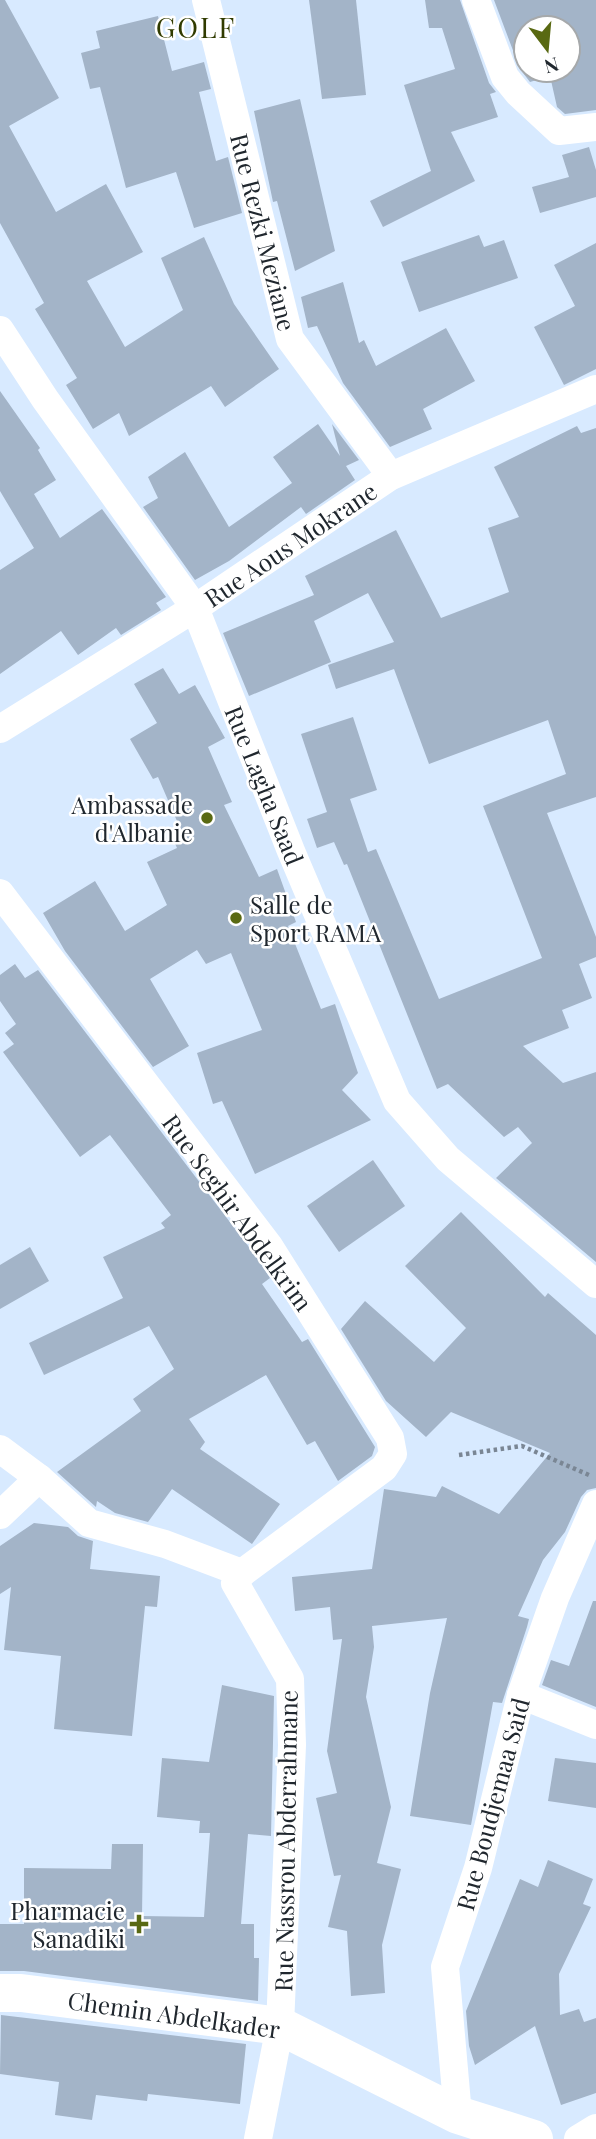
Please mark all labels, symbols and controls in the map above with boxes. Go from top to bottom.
district label: GOLF [156,8,236,45]
north arrow [512,14,582,84]
text: N [542,52,562,81]
street label: Rue Rezki Meziane [224,130,304,334]
street label: Rue Aous Mokrane [198,474,382,614]
street label: Rue Lagha Saad [219,701,311,869]
place label: Ambassade d'Albanie [71,788,193,848]
marker: Ambassade d'Albanie [199,810,215,826]
place label: Salle de Sport RAMA [250,888,382,948]
marker: Salle de Sport RAMA [228,910,244,926]
street label: Rue Seghir Abdelkrim [156,1107,320,1317]
street label: Rue Nassrou Abderrahmane [266,1690,304,1992]
street label: Rue Boudjemaa Said [448,1694,536,1914]
place label: Pharmacie Sanadiki [10,1894,125,1954]
marker: Pharmacie Sanadiki [131,1916,147,1932]
street label: Chemin Abdelkader [66,1983,282,2045]

